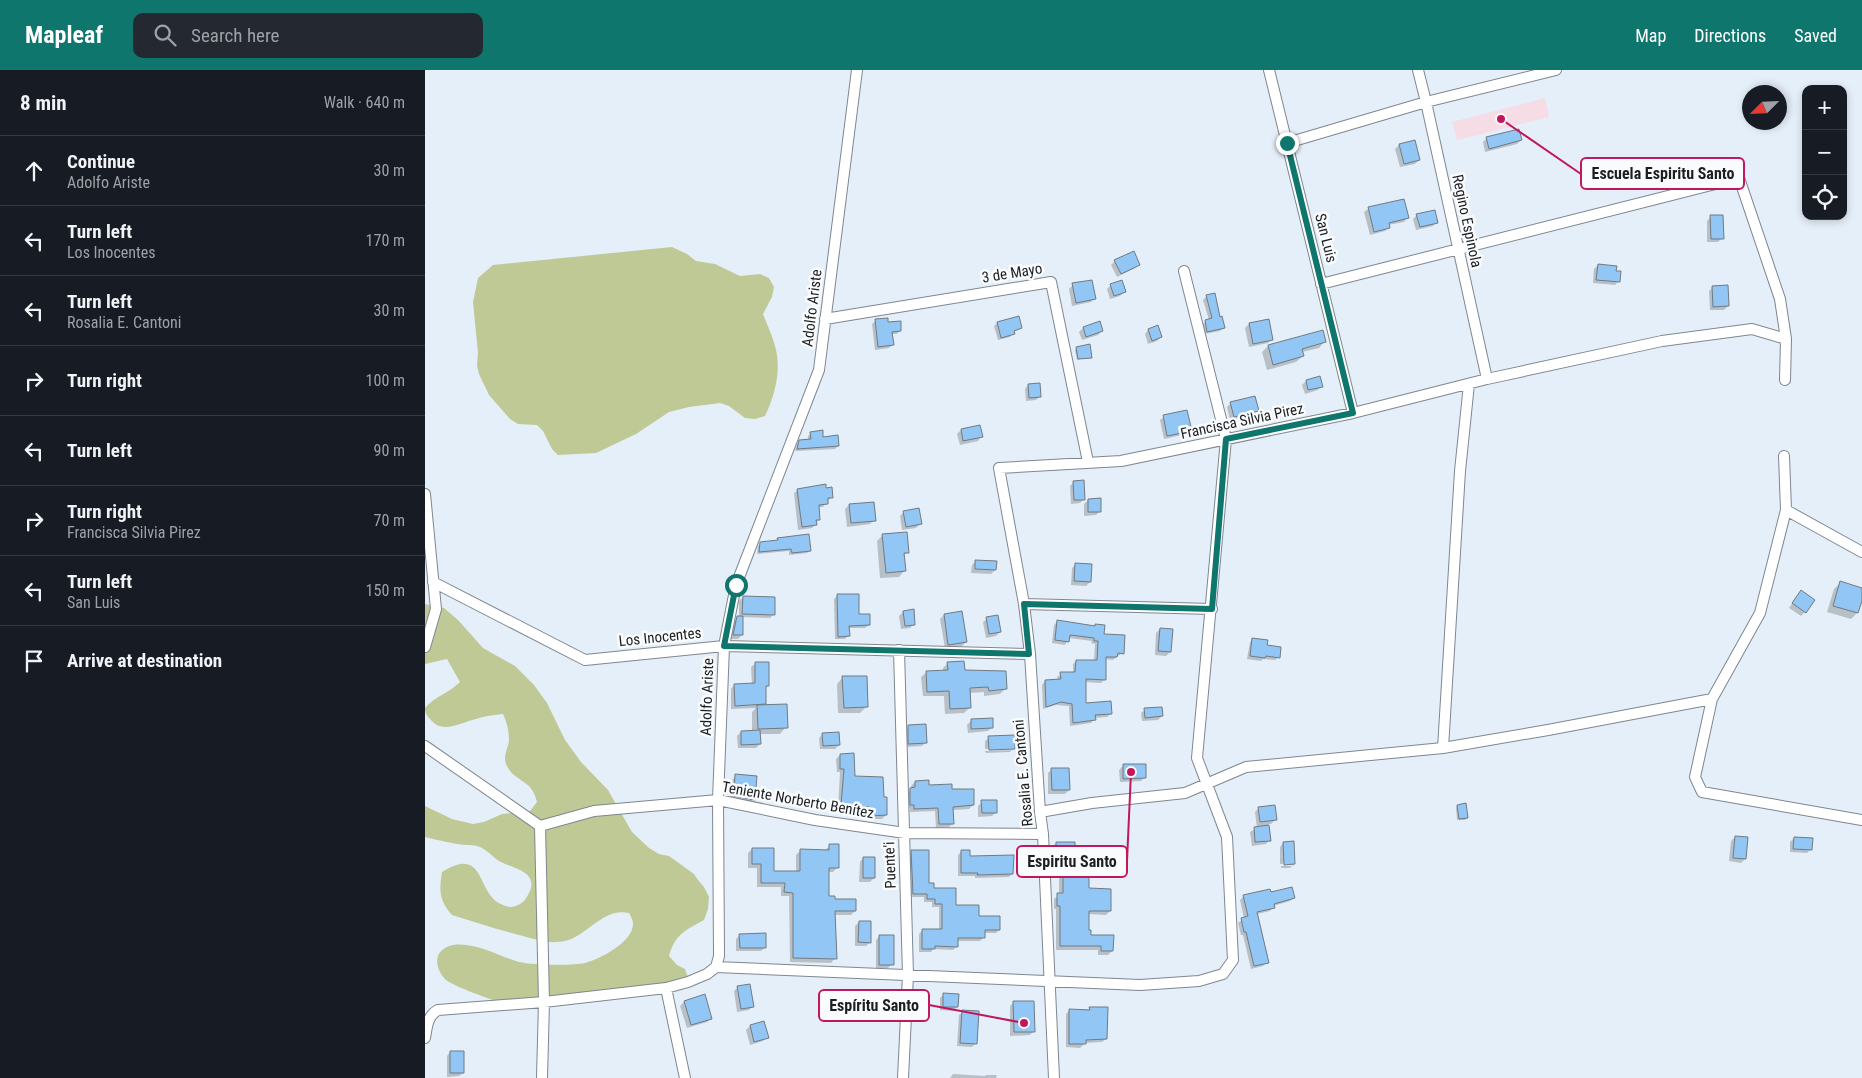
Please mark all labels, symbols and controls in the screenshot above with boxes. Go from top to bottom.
search box [133,13,483,58]
text: Mapleaf [25,21,103,49]
icon: search [151,21,179,49]
text: Search here [191,24,279,47]
text: Map [1635,25,1666,46]
text: Directions [1694,25,1766,46]
text: Saved [1794,25,1837,46]
north arrow [1742,85,1787,130]
map controls [1802,85,1847,220]
button: + [1802,85,1847,130]
text: 8 min [20,91,67,115]
text: Walk · 640 m [324,93,405,112]
button: − [1802,130,1847,175]
route end [1276,132,1299,155]
text: Continue [67,150,135,173]
icon: ahead [20,157,48,185]
callout: Escuela Espiritu Santo [1581,158,1744,189]
text: 30 m [373,161,405,180]
text: Escuela Espiritu Santo [1592,164,1734,183]
text: Adolfo Ariste [67,173,150,192]
street label: Regino Espinola [1448,173,1486,269]
button: locate [1802,175,1847,220]
street label: San Luis [1311,212,1341,265]
text: Turn left [67,220,132,243]
icon: left [20,227,48,255]
text: 170 m [366,231,405,250]
text: Los Inocentes [67,243,156,262]
street label: 3 de Mayo [981,259,1043,287]
street label: Adolfo Ariste [798,268,826,348]
text: Turn left [67,290,132,313]
icon: left [20,297,48,325]
text: 30 m [373,301,405,320]
text: Rosalia E. Cantoni [67,313,182,332]
icon: right [20,367,48,395]
text: Turn right [67,369,142,392]
text: 100 m [366,371,405,390]
street label: Francisca Silvia Pirez [1179,399,1305,443]
icon: left [20,437,48,465]
text: Turn left [67,439,132,462]
text: 90 m [373,441,405,460]
text: Turn right [67,500,142,523]
icon: right [20,507,48,535]
text: 70 m [373,511,405,530]
text: Francisca Silvia Pirez [67,523,201,542]
text: Turn left [67,570,132,593]
route start [725,574,748,597]
icon: left [20,577,48,605]
text: 150 m [366,581,405,600]
text: San Luis [67,593,120,612]
street label: Los Inocentes [618,624,702,650]
icon: arrive [20,647,48,675]
text: Arrive at destination [67,649,222,672]
street label: Adolfo Ariste [697,658,717,736]
street label: Rosalia E. Cantoni [1009,719,1037,827]
street label: Teniente Norberto Benítez [721,778,875,822]
street label: Puente'i [880,841,900,889]
callout: Espiritu Santo [1017,846,1127,877]
text: Espiritu Santo [1027,852,1117,871]
callout: Espíritu Santo [819,990,929,1021]
text: Espíritu Santo [829,996,919,1015]

